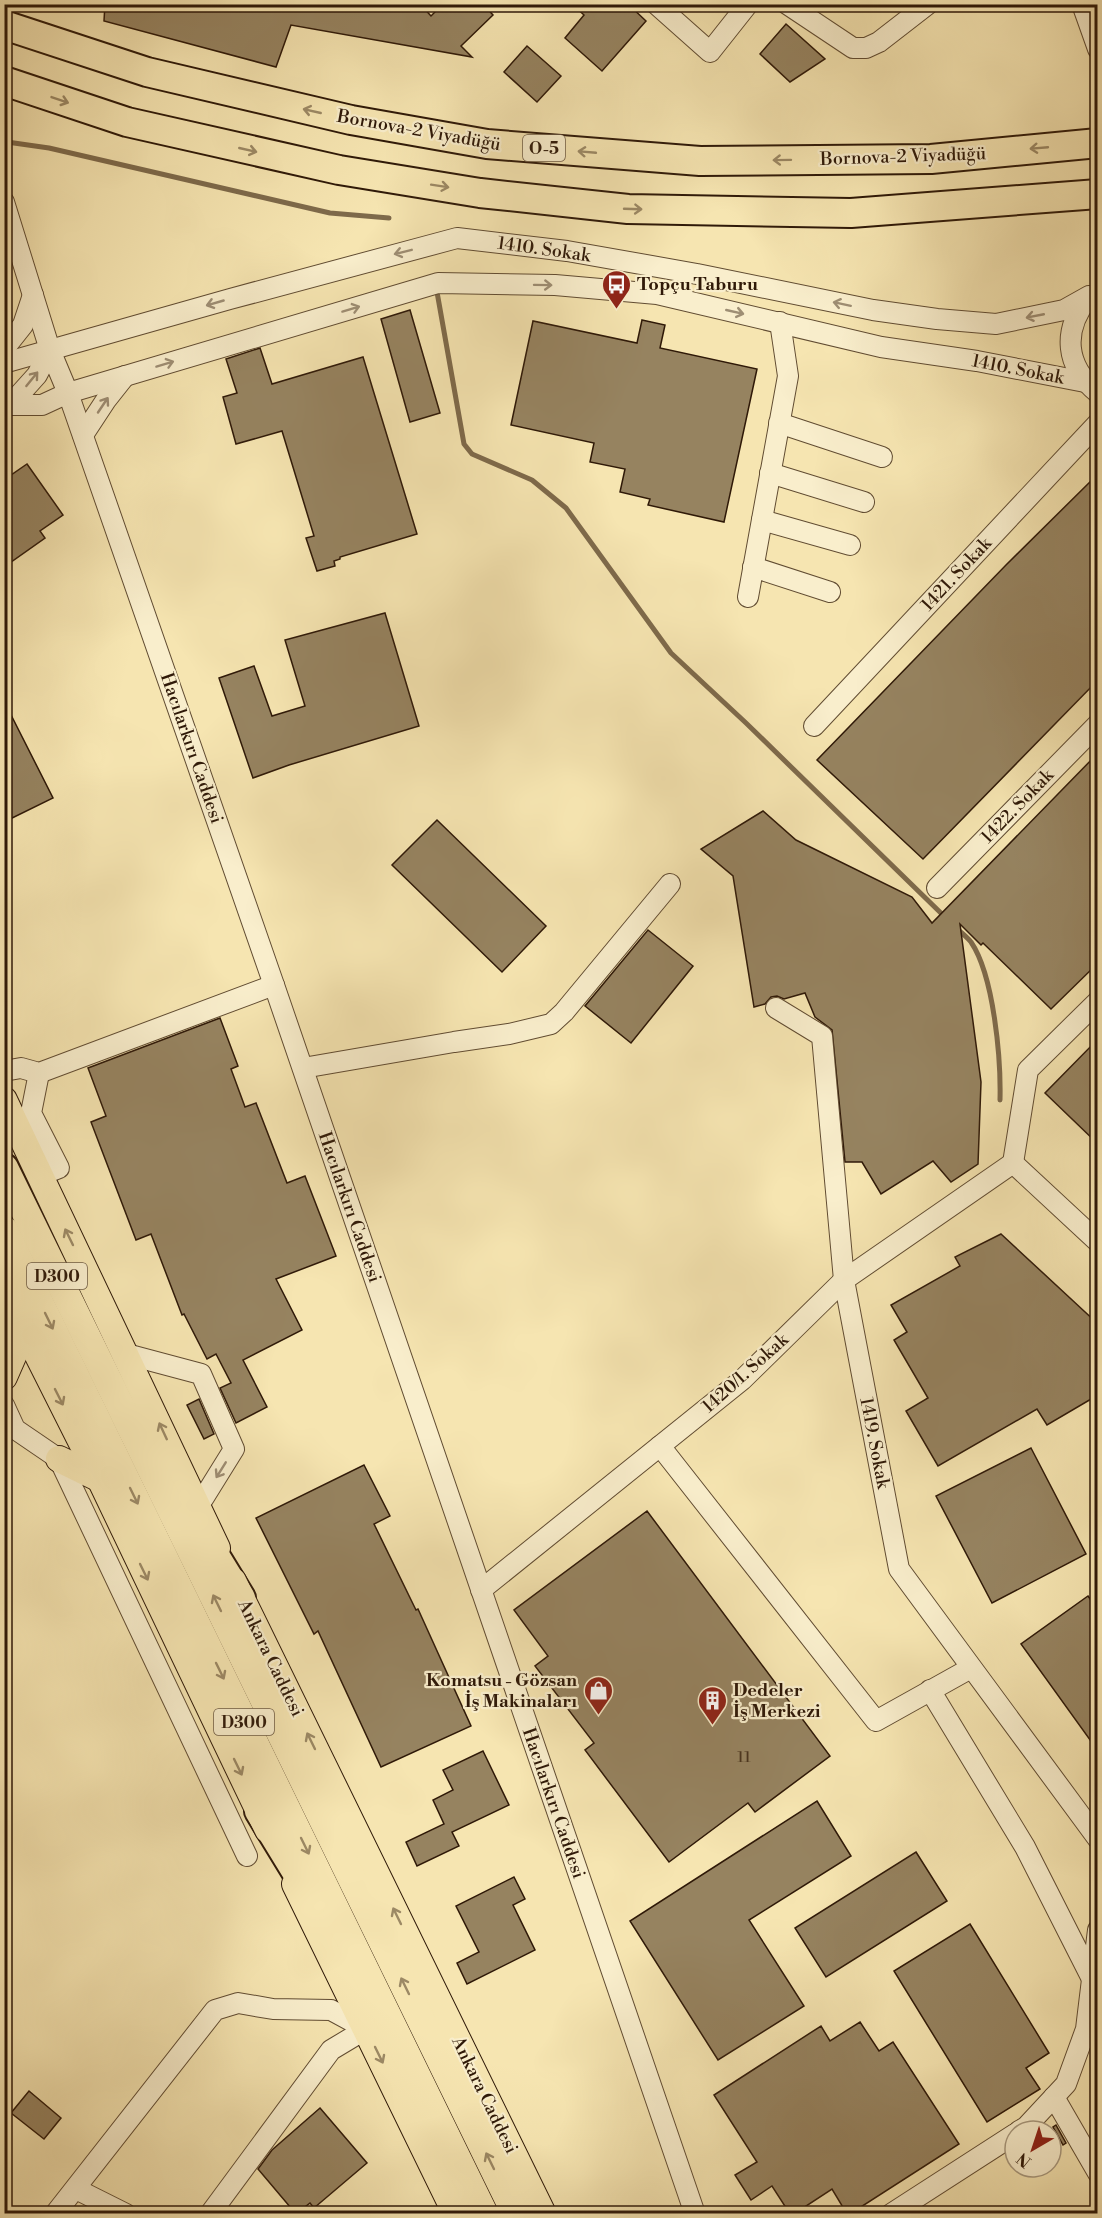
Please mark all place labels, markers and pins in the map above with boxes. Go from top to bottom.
bus stop icon: Topçu Taburu [600,268,632,310]
place label: Topçu Taburu [637,273,758,296]
place label: Komatsu - Gözsan İş Makinaları [426,1669,577,1713]
shop icon: Komatsu - Gözsan İş Makinaları [582,1674,614,1716]
place label: Dedeler İş Merkezi [733,1679,821,1723]
building icon: Dedeler İş Merkezi [696,1684,728,1726]

